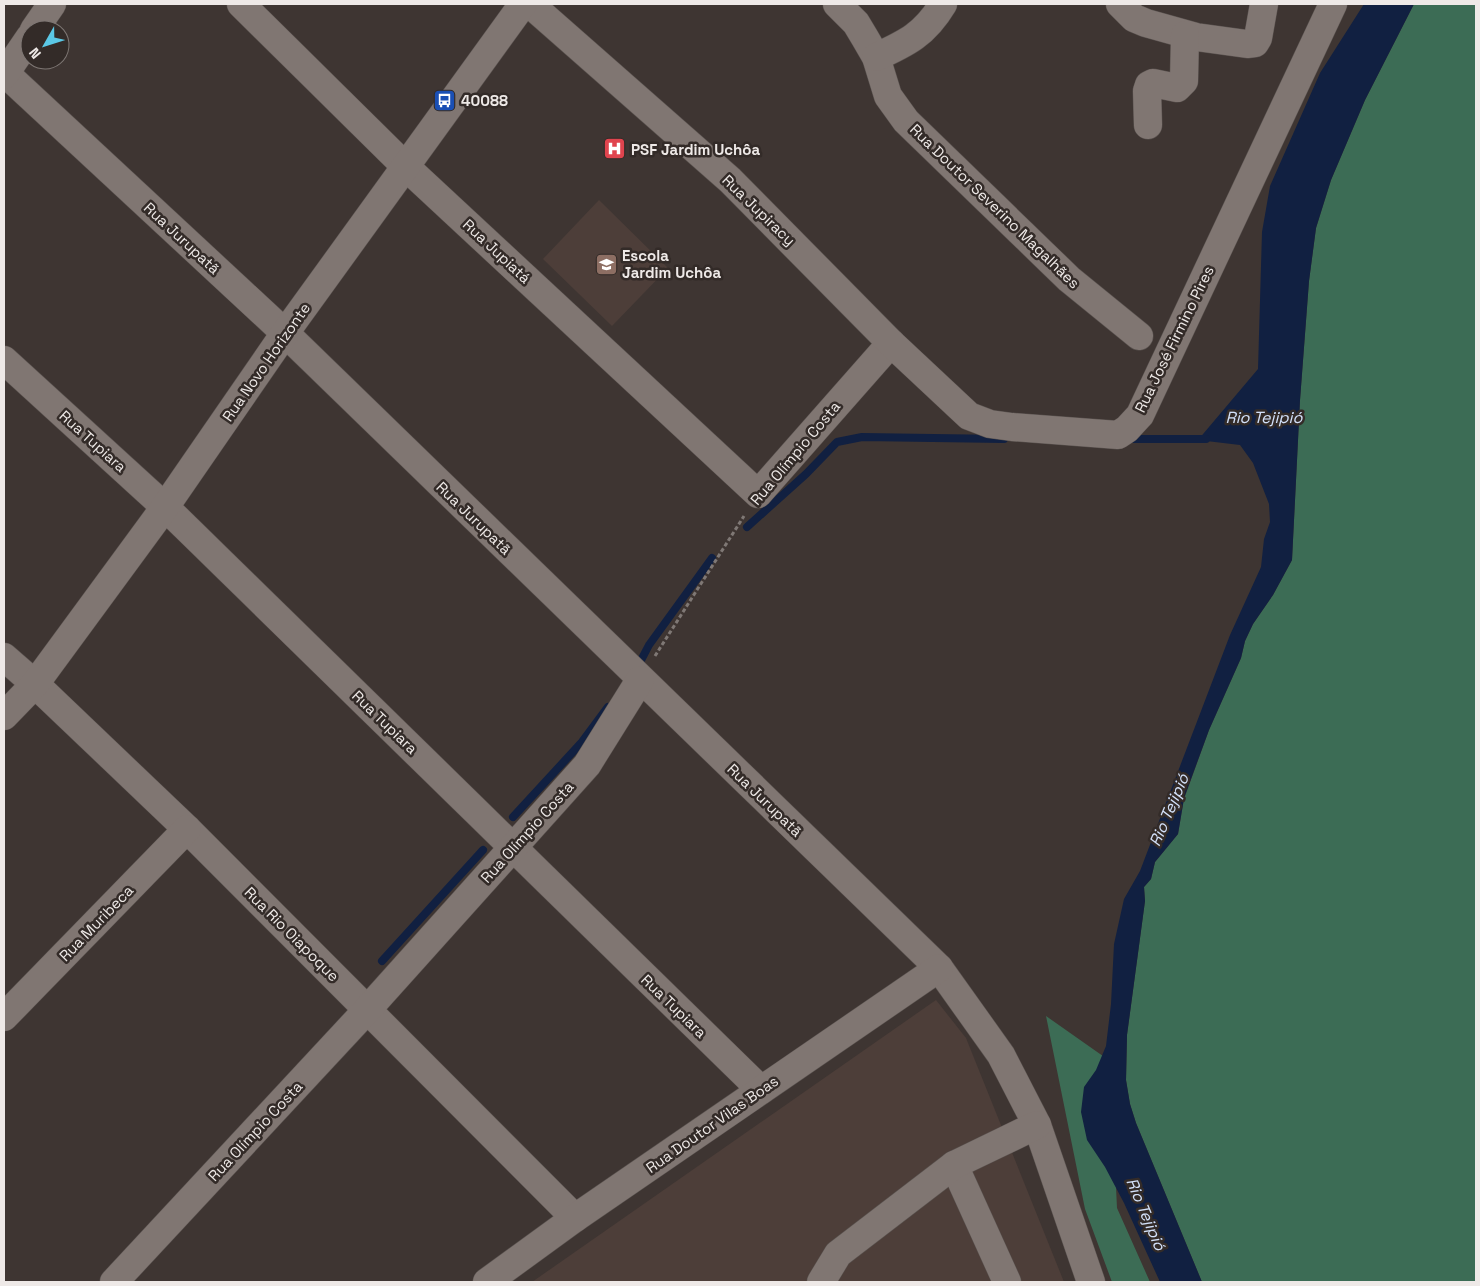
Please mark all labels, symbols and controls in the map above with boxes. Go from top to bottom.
north arrow [20,20,70,70]
text: N [25,44,45,62]
bus stop icon: 40088 [433,88,457,112]
place label: 40088 [461,91,508,110]
street label: Rua Doutor Severino Magalhães [906,120,1084,292]
hospital icon: PSF Jardim Uchôa [603,137,627,161]
place label: PSF Jardim Uchôa [631,140,760,159]
street label: Rua Jupiracy [719,170,799,250]
street label: Rua Jurupatã [140,198,224,278]
street label: Rua Jupiatá [459,215,535,287]
place label: Escola Jardim Uchôa [622,246,721,282]
school or university icon: Escola Jardim Uchôa [594,252,618,276]
street label: Rua José Firmino Pires [1130,263,1218,415]
street label: Rua Novo Horizonte [218,299,314,425]
street label: Rua Olímpio Costa [746,397,844,509]
street label: Rua Tupiara [56,406,131,476]
water label: Rio Tejipió [1226,407,1304,428]
street label: Rua Jurupatã [433,477,516,559]
street label: Rua Tupiara [348,686,422,758]
street label: Rua Jurupatã [724,759,807,841]
water label: Rio Tejipió [1144,770,1194,849]
street label: Rua Olímpio Costa [476,777,578,887]
street label: Rua Muribeca [55,881,137,965]
street label: Rua Rio Oiapoque [241,883,343,985]
street label: Rua Tupiara [637,970,711,1042]
street label: Rua Doutor Vilas Boas [642,1071,782,1177]
street label: Rua Olímpio Costa [204,1077,307,1185]
water label: Rio Tejipió [1121,1175,1171,1254]

